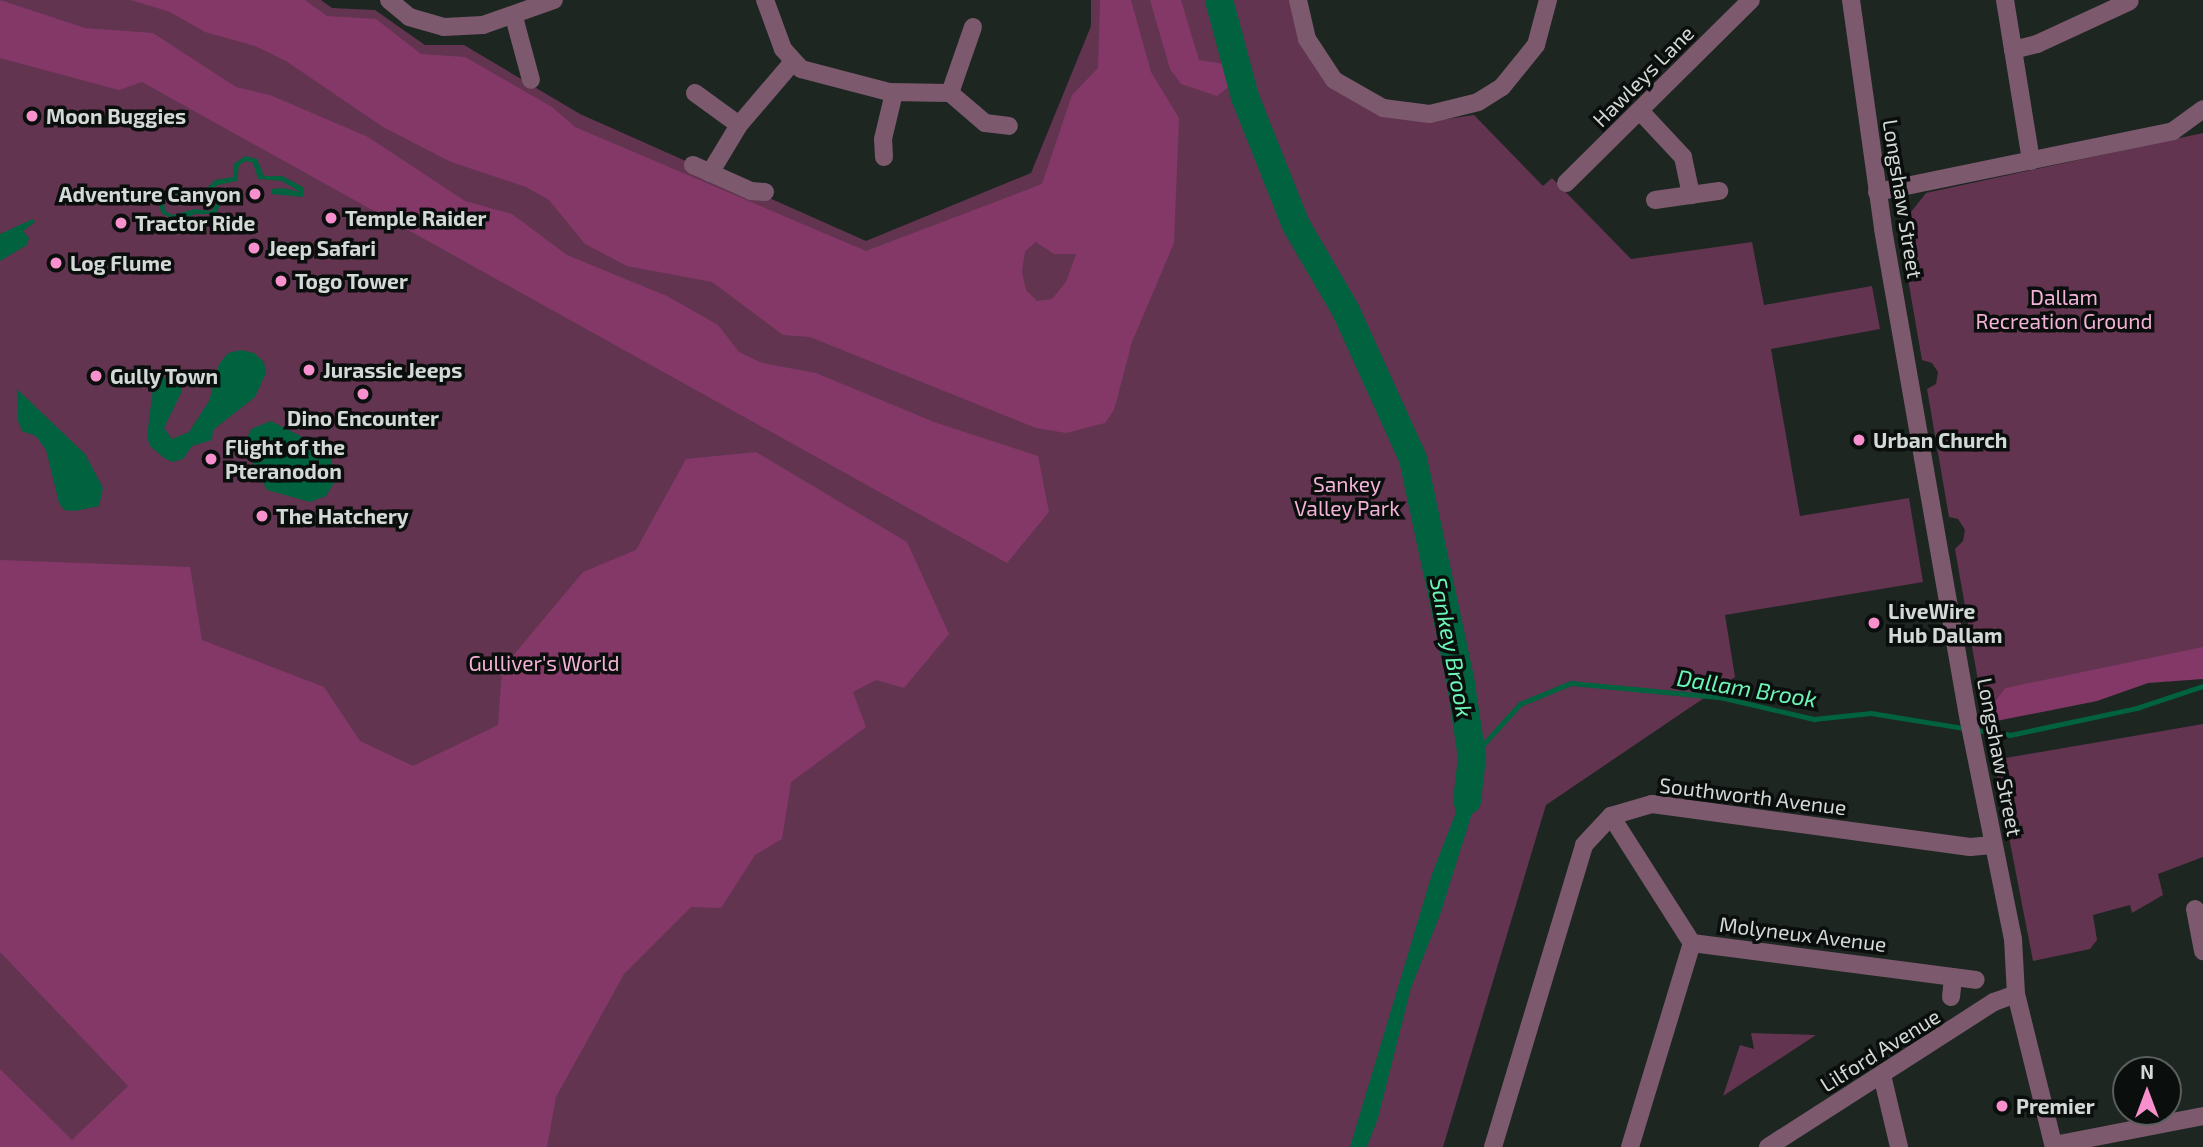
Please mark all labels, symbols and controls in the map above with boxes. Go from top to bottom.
street label: Hawleys Lane [1587,20,1699,132]
place label: Moon Buggies [46,103,186,129]
marker: Moon Buggies [24,108,40,124]
street label: Longshaw Street [1878,117,1928,281]
place label: Adventure Canyon [59,181,241,207]
marker: Adventure Canyon [247,186,263,202]
place label: Temple Raider [345,205,486,231]
place label: Tractor Ride [135,210,256,236]
marker: Temple Raider [323,210,339,226]
marker: Tractor Ride [113,215,129,231]
place label: Jeep Safari [268,235,376,261]
marker: Jeep Safari [246,240,262,256]
place label: Log Flume [70,250,172,276]
marker: Log Flume [48,255,64,271]
place label: Togo Tower [295,268,408,294]
marker: Togo Tower [273,273,289,289]
park label: Dallam Recreation Ground [1976,284,2152,334]
place label: Jurassic Jeeps [323,357,463,383]
marker: Jurassic Jeeps [301,362,317,378]
place label: Gully Town [110,363,219,389]
marker: Gully Town [88,368,104,384]
marker: Dino Encounter [355,386,371,402]
place label: Dino Encounter [287,405,439,431]
place label: Urban Church [1873,427,2007,453]
marker: Urban Church [1851,432,1867,448]
place label: Flight of the Pteranodon [225,434,346,484]
marker: Flight of the Pteranodon [203,451,219,467]
park label: Sankey Valley Park [1294,471,1400,521]
place label: The Hatchery [276,503,409,529]
marker: The Hatchery [254,508,270,524]
water label: Sankey Brook [1425,575,1479,719]
place label: LiveWire Hub Dallam [1888,598,2003,648]
marker: LiveWire Hub Dallam [1866,615,1882,631]
park label: Gulliver's World [468,650,620,676]
water label: Dallam Brook [1675,663,1819,713]
street label: Longshaw Street [1972,675,2028,839]
street label: Southworth Avenue [1658,772,1848,820]
street label: Molyneux Avenue [1718,911,1888,957]
street label: Lilford Avenue [1815,1003,1945,1097]
north arrow [2112,1056,2182,1126]
text: N [2140,1060,2154,1083]
place label: Premier [2016,1093,2095,1119]
marker: Premier [1994,1098,2010,1114]

